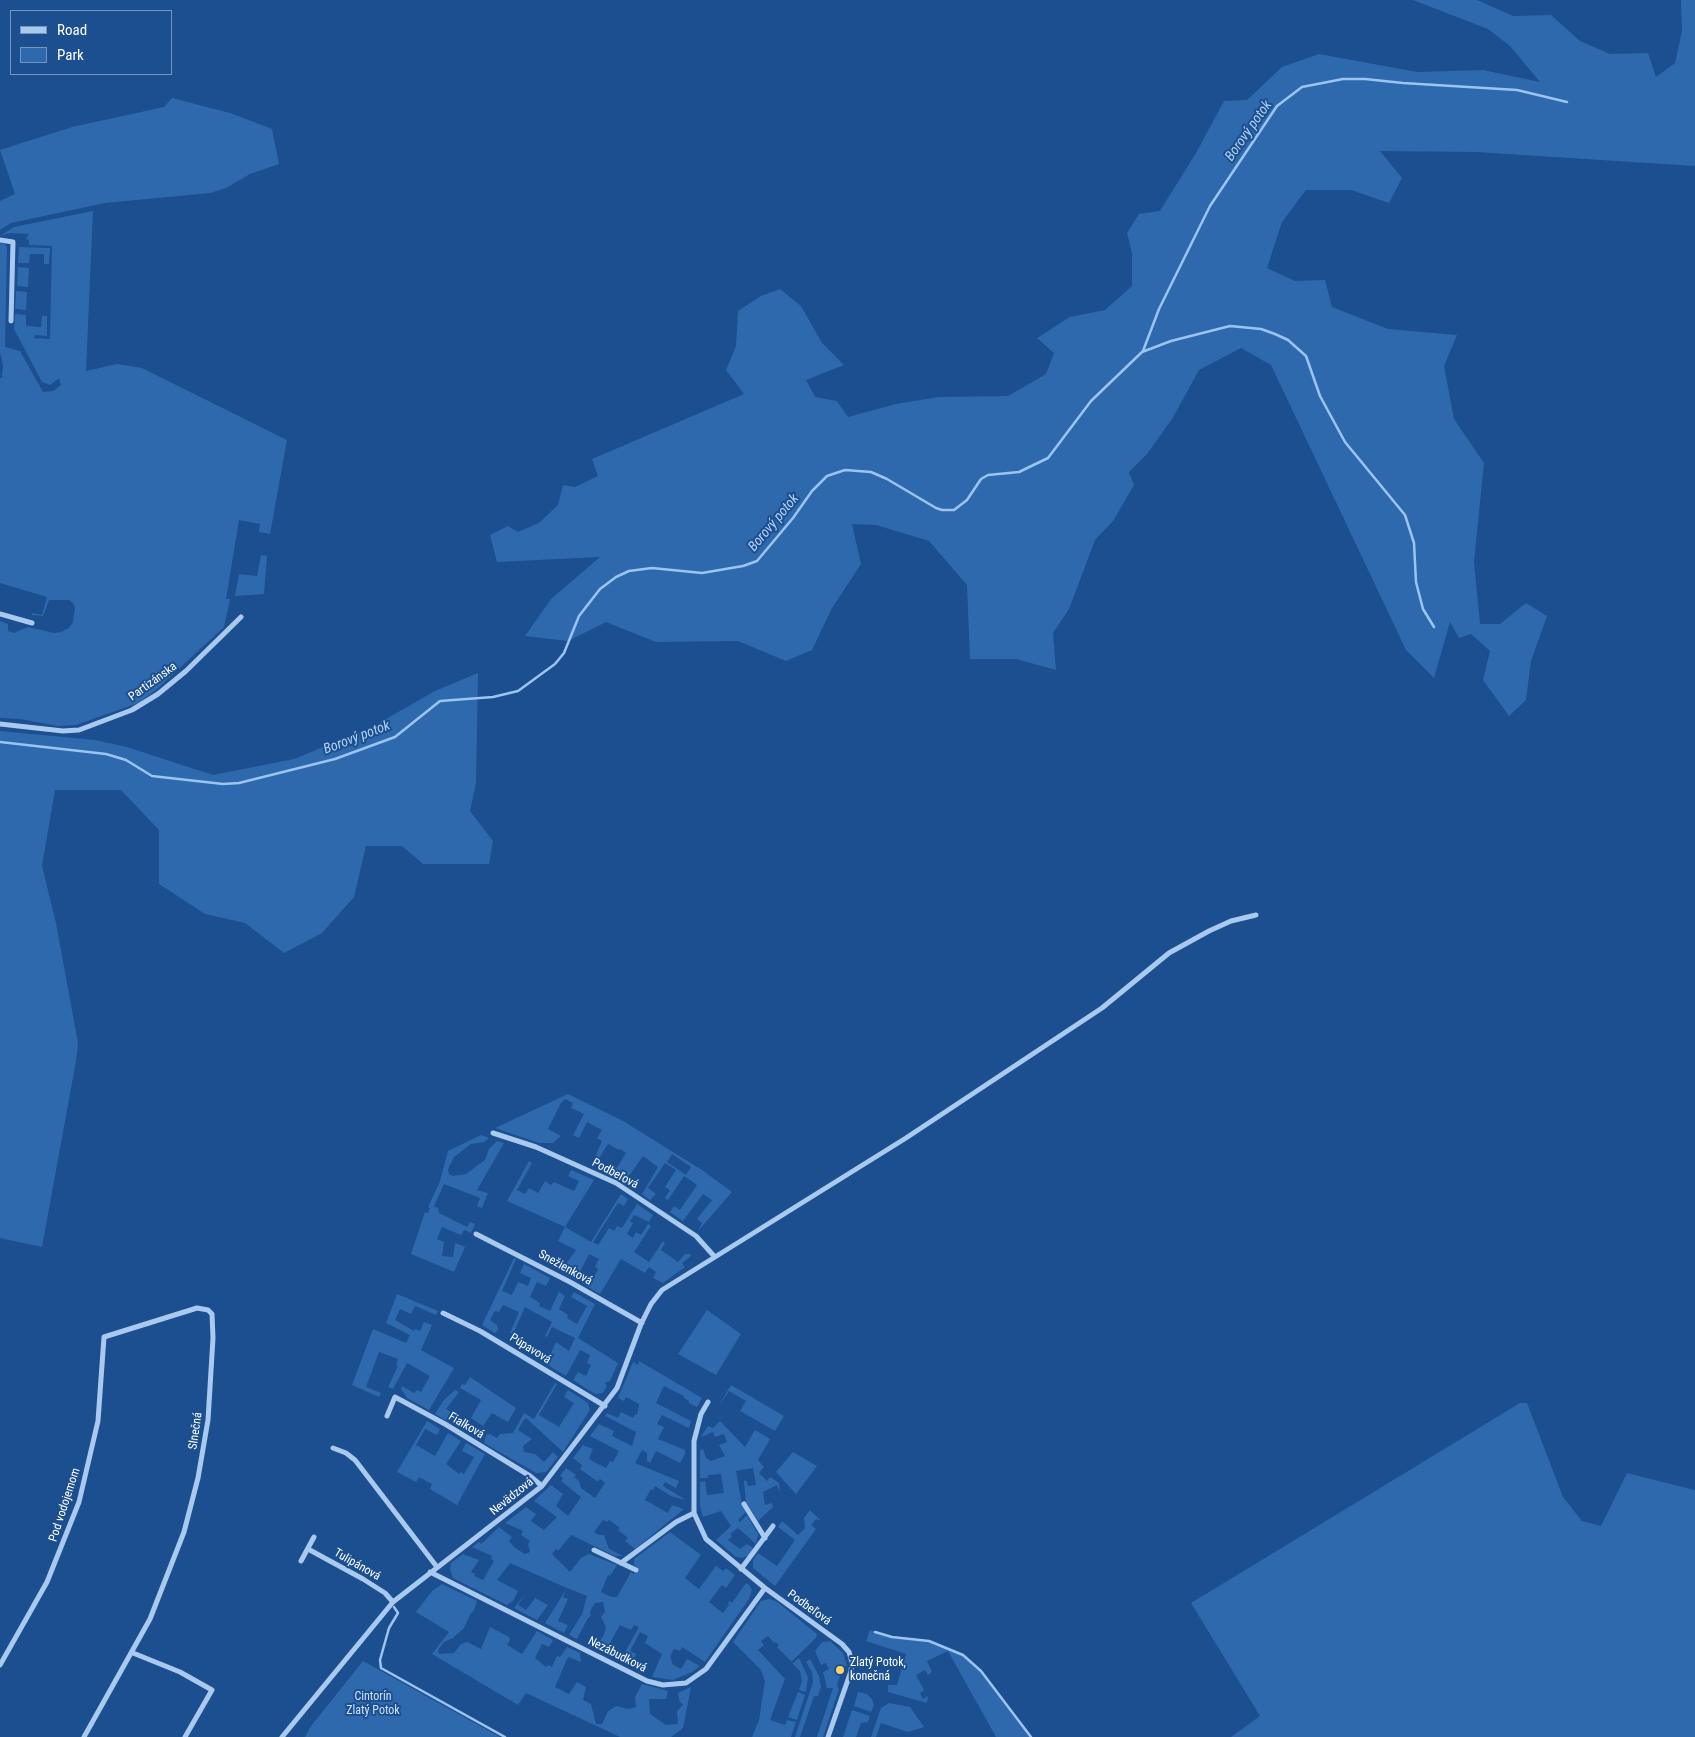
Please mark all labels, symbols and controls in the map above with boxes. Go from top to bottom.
legend [10,10,172,75]
text: Road [57,21,87,39]
text: Park [57,46,84,64]
water label: Borový potok [1222,98,1276,164]
water label: Borový potok [745,491,803,555]
street label: Partizánska [126,660,180,704]
water label: Borový potok [321,718,393,758]
street label: Podbeľová [589,1156,641,1192]
street label: Snežienková [536,1247,594,1289]
street label: Púpavová [507,1331,553,1367]
street label: Fialková [446,1410,486,1442]
street label: Slnečná [186,1411,206,1451]
street label: Pod vodojemom [46,1466,84,1544]
street label: Nevädzová [487,1475,537,1519]
street label: Tulipánová [331,1546,383,1584]
street label: Podbeľová [784,1587,834,1629]
street label: Nezábudková [585,1634,649,1676]
place label: Zlatý Potok, konečná [850,1656,906,1684]
marker: Zlatý Potok, konečná [834,1664,846,1676]
park label: Cintorín Zlatý Potok [346,1690,400,1718]

